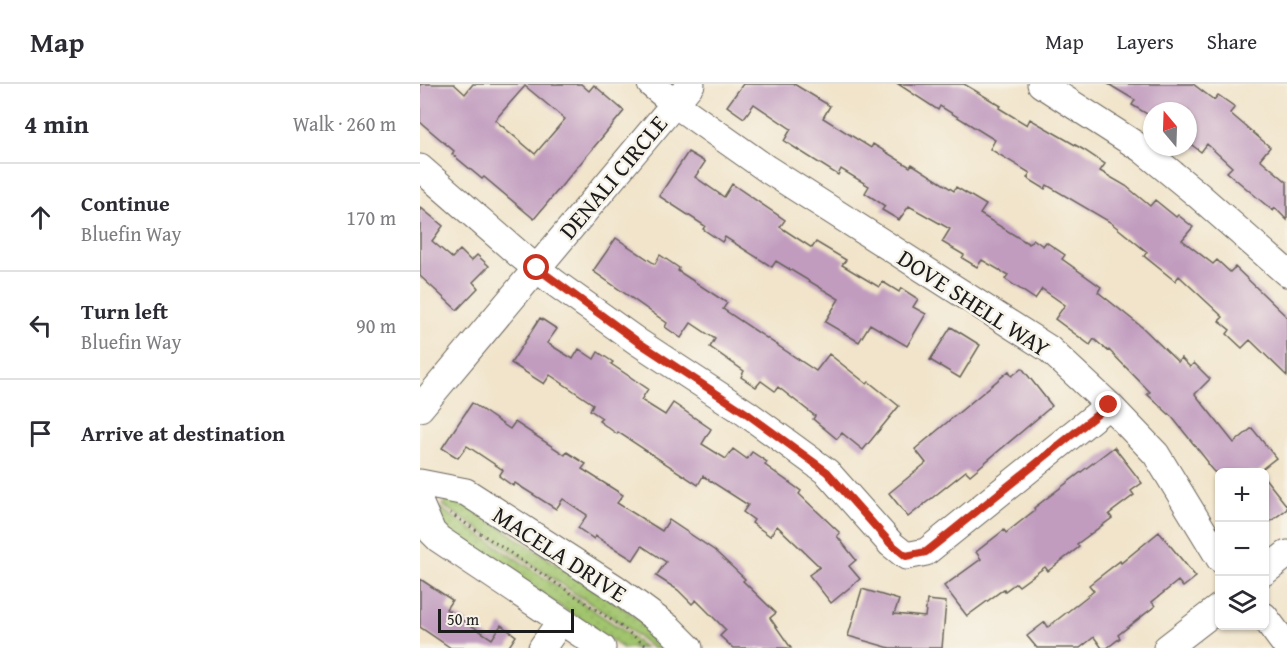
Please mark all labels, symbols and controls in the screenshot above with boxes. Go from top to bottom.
text: Map [30,21,84,62]
text: Map [1045,26,1084,57]
text: Layers [1117,26,1174,57]
text: Share [1207,26,1257,57]
north arrow [1143,102,1197,156]
text: 4 min [24,104,89,143]
street label: DENALI CIRCLE [551,107,675,247]
text: Walk · 260 m [293,109,396,138]
text: Continue [81,187,170,219]
icon: ahead [24,201,57,234]
text: 170 m [346,203,396,232]
text: Bluefin Way [81,219,181,248]
street label: DOVE SHELL WAY [891,241,1057,365]
route start [523,254,549,280]
text: Turn left [81,295,168,327]
icon: left [24,309,57,342]
text: 90 m [356,311,396,340]
text: Bluefin Way [81,327,181,356]
route end [1095,391,1121,417]
icon: arrive [24,417,57,450]
text: Arrive at destination [81,417,285,449]
map controls [1215,468,1269,630]
button: + [1215,468,1269,522]
street label: MACELA DRIVE [486,497,634,611]
button: − [1215,522,1269,576]
button: layers [1215,576,1269,630]
scale bar [438,606,574,634]
text: 50 m [447,607,479,631]

